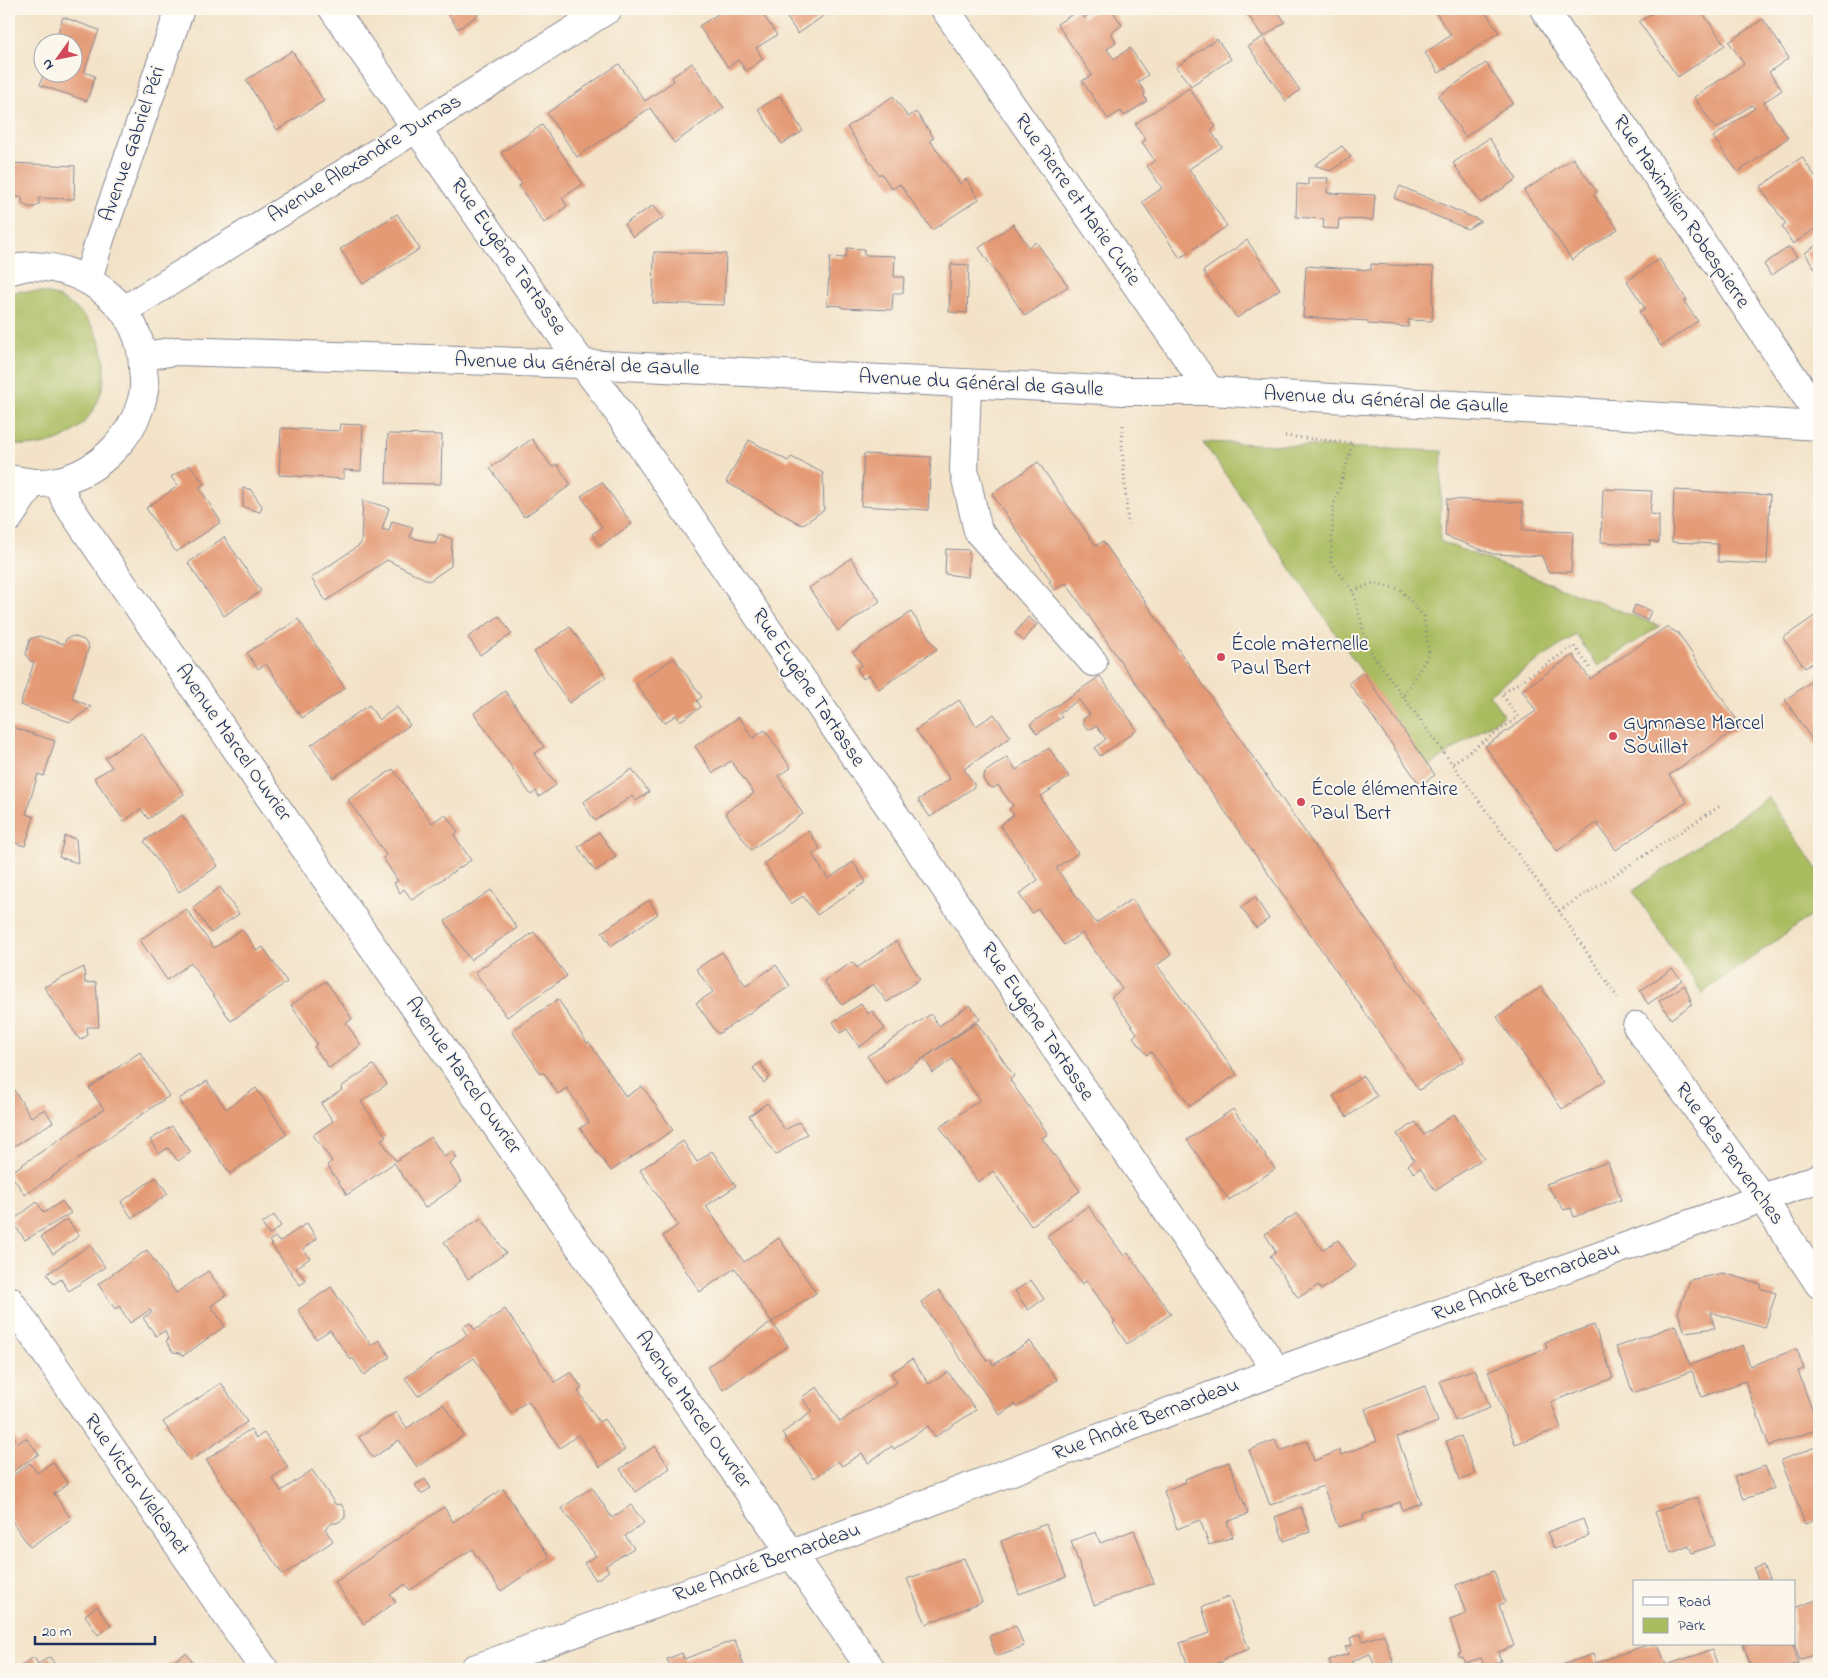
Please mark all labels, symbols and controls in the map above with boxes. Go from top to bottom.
north arrow [32,32,82,82]
text: N [37,55,60,74]
street label: Avenue Gabriel Péri [92,62,174,226]
street label: Avenue Alexandre Dumas [262,87,468,231]
street label: Rue Pierre et Marie Curie [1006,108,1148,293]
street label: Rue Maximilien Robespierre [1605,109,1758,315]
street label: Rue Eugène Tartasse [441,172,574,343]
street label: Avenue du Général de Gaulle [454,346,701,384]
street label: Avenue du Général de Gaulle [858,363,1105,405]
street label: Avenue du Général de Gaulle [1263,380,1510,422]
street label: Rue Eugène Tartasse [742,603,873,775]
place label: École maternelle Paul Bert [1231,630,1369,684]
marker: École maternelle Paul Bert [1215,651,1227,663]
street label: Avenue Marcel Ouvrier [167,658,299,828]
place label: Gymnase Marcel Souillat [1623,709,1764,763]
marker: Gymnase Marcel Souillat [1607,730,1619,742]
place label: École élémentaire Paul Bert [1311,775,1459,829]
marker: École élémentaire Paul Bert [1295,796,1307,808]
street label: Rue Eugène Tartasse [971,937,1102,1109]
street label: Avenue Marcel Ouvrier [397,991,529,1161]
street label: Rue des Pervenches [1667,1076,1791,1232]
street label: Rue André Bernardeau [1428,1234,1624,1330]
street label: Avenue Marcel Ouvrier [627,1325,759,1495]
street label: Rue André Bernardeau [1049,1371,1243,1469]
street label: Rue Victor Vielcanet [76,1408,196,1562]
street label: Rue André Bernardeau [669,1515,865,1611]
legend [1633,1580,1796,1646]
text: Road [1678,1591,1711,1613]
scale bar [35,1613,155,1645]
text: Park [1678,1615,1706,1637]
text: 20 m [42,1621,72,1643]

